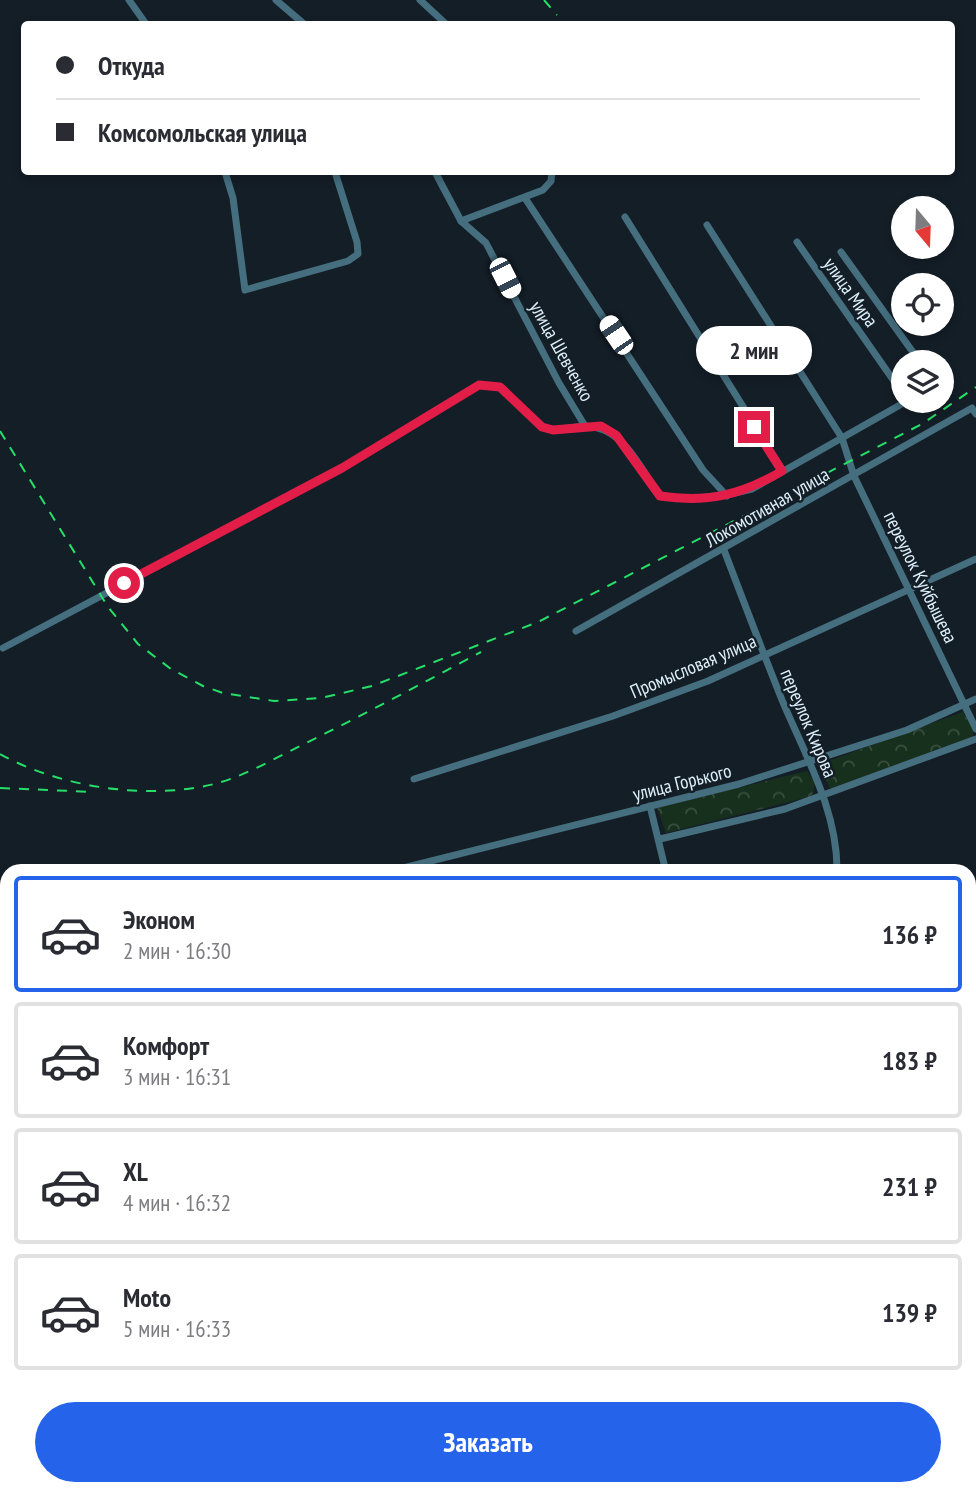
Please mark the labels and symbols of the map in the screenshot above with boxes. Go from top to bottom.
north arrow [891,196,954,259]
street label: улица Мира [818,253,884,331]
car [487,255,524,301]
street label: улица Шевченко [525,297,599,405]
car [596,312,637,358]
callout: 2 мин [696,326,812,374]
route end [738,411,770,443]
street label: Локомотивная улица [700,462,833,553]
street label: переулок Куйбышева [879,507,963,647]
route start [108,567,140,599]
street label: Промысловая улица [626,629,760,703]
street label: переулок Кирова [775,665,843,781]
street label: улица Горького [630,758,734,806]

